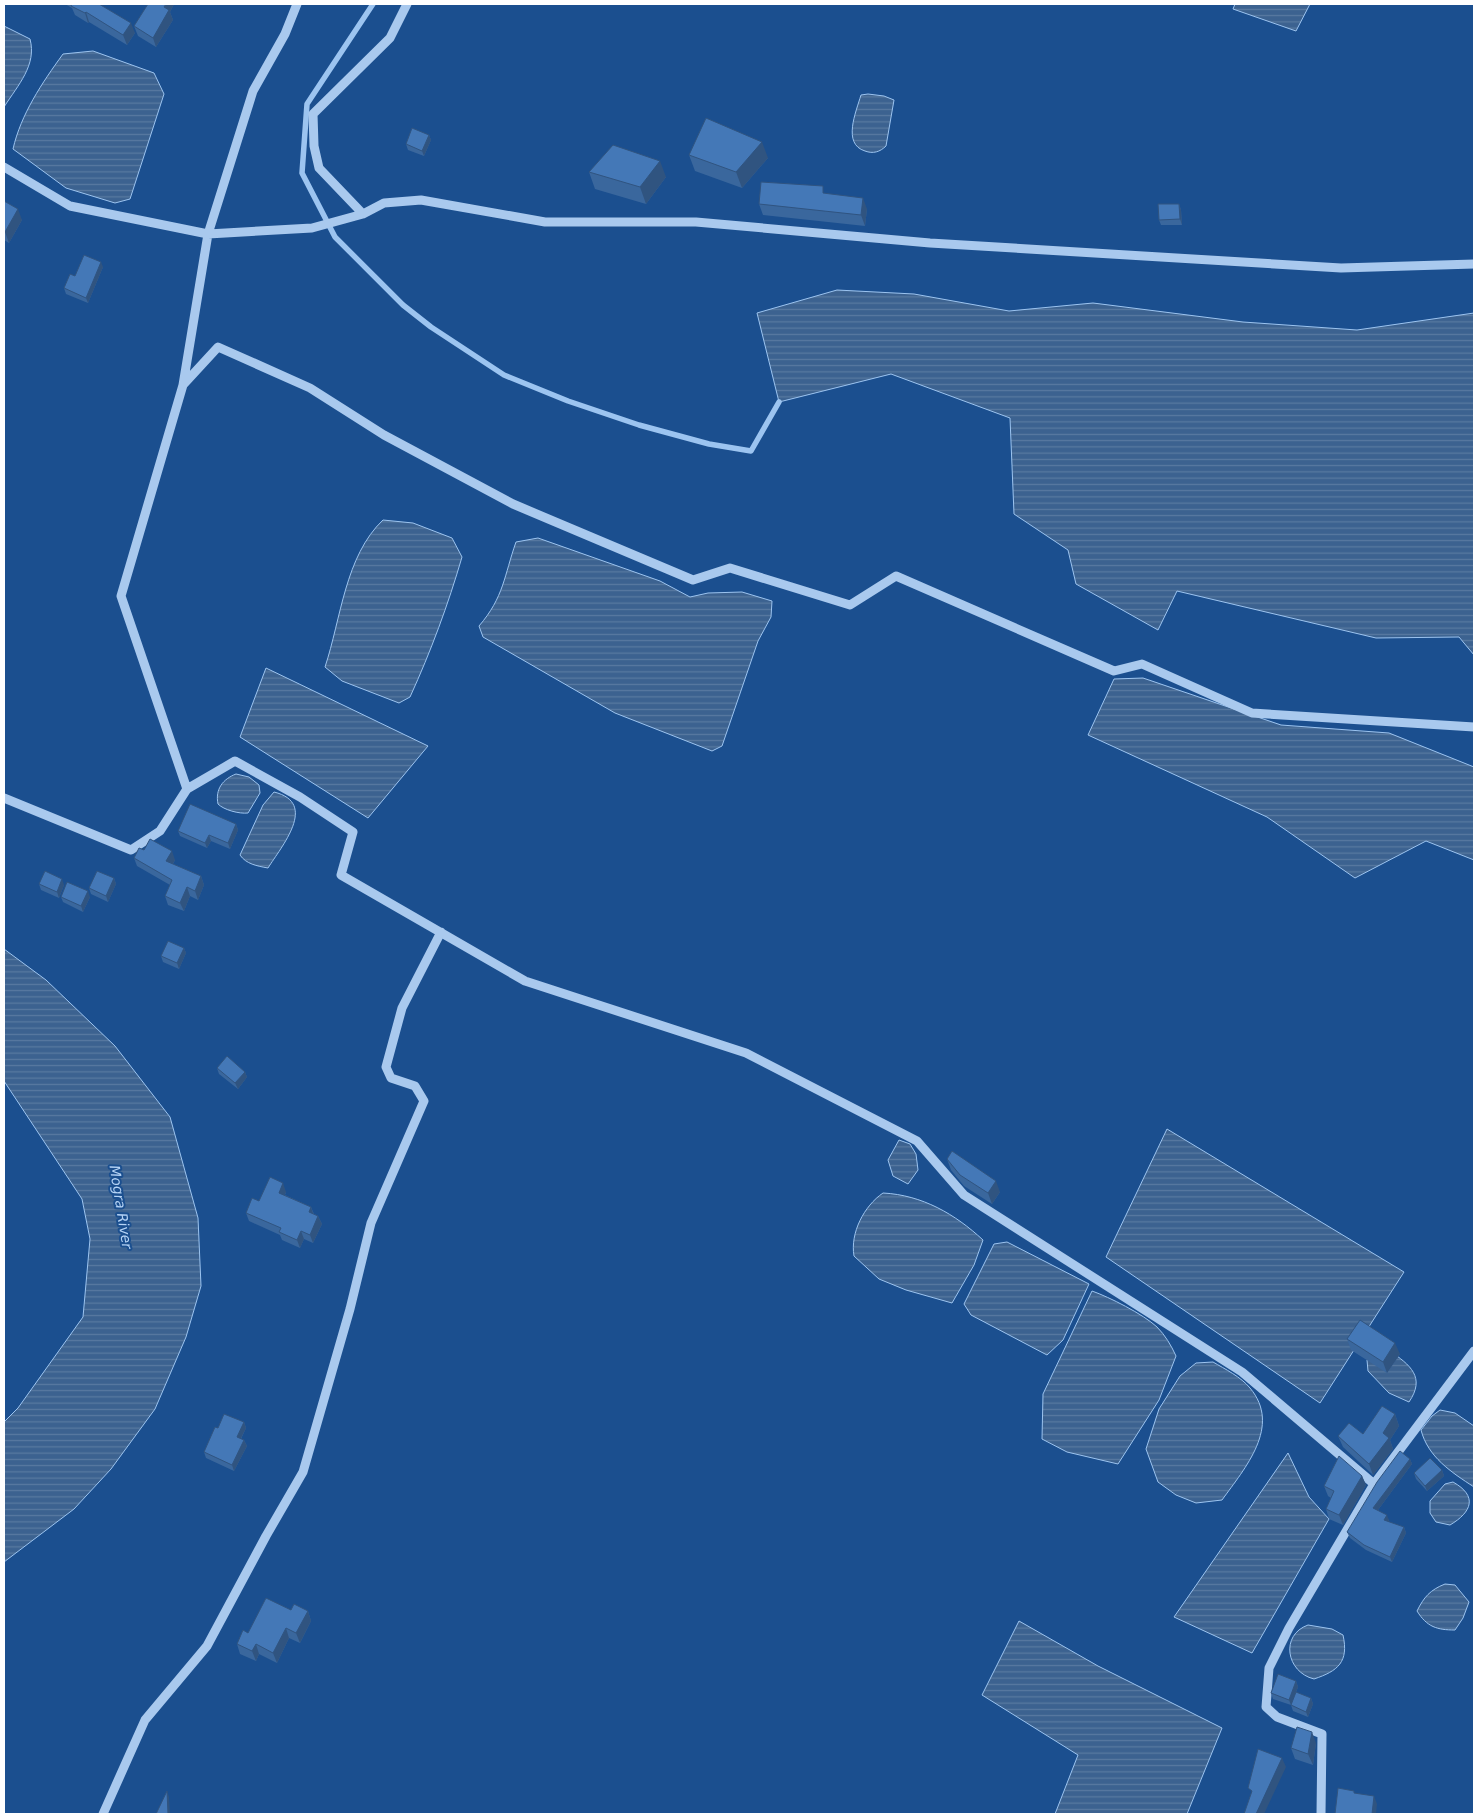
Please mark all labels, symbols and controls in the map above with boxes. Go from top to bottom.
water label: Mogra River [106,1164,136,1251]

